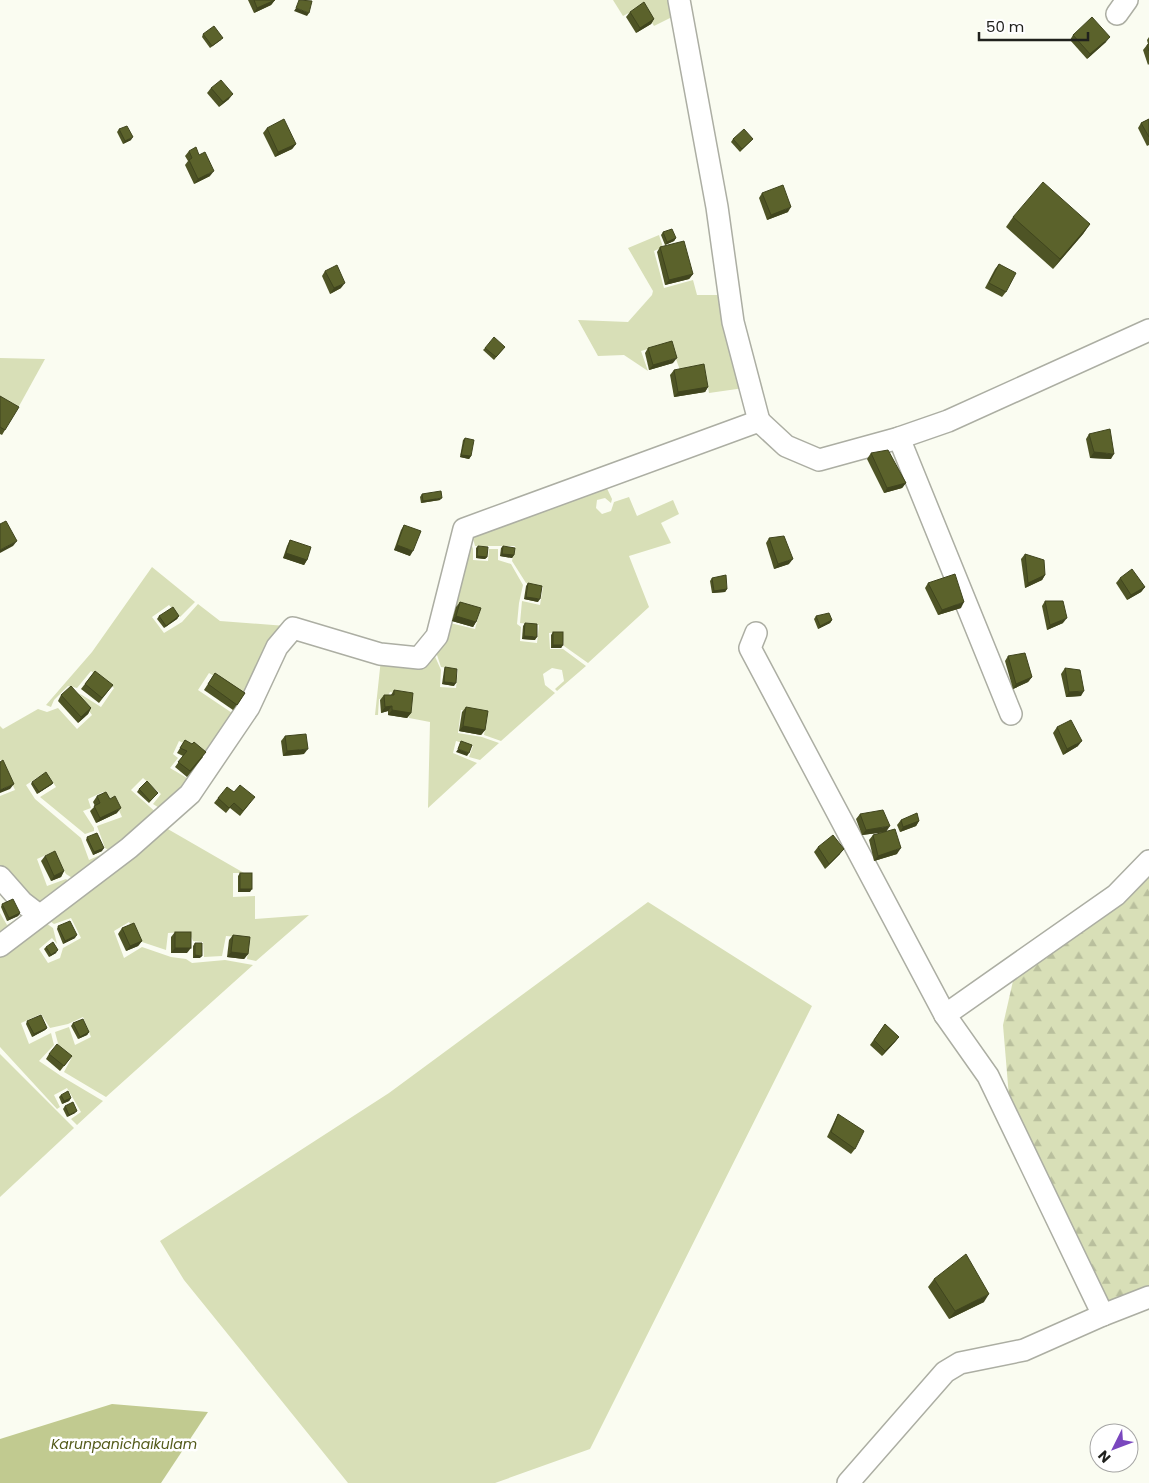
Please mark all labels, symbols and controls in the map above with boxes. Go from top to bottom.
scale bar [979,10,1088,42]
text: 50 m [986,16,1024,37]
north arrow [1089,1423,1139,1473]
water label: Karunpanichaikulam [51,1434,197,1454]
text: N [1093,1446,1115,1467]

